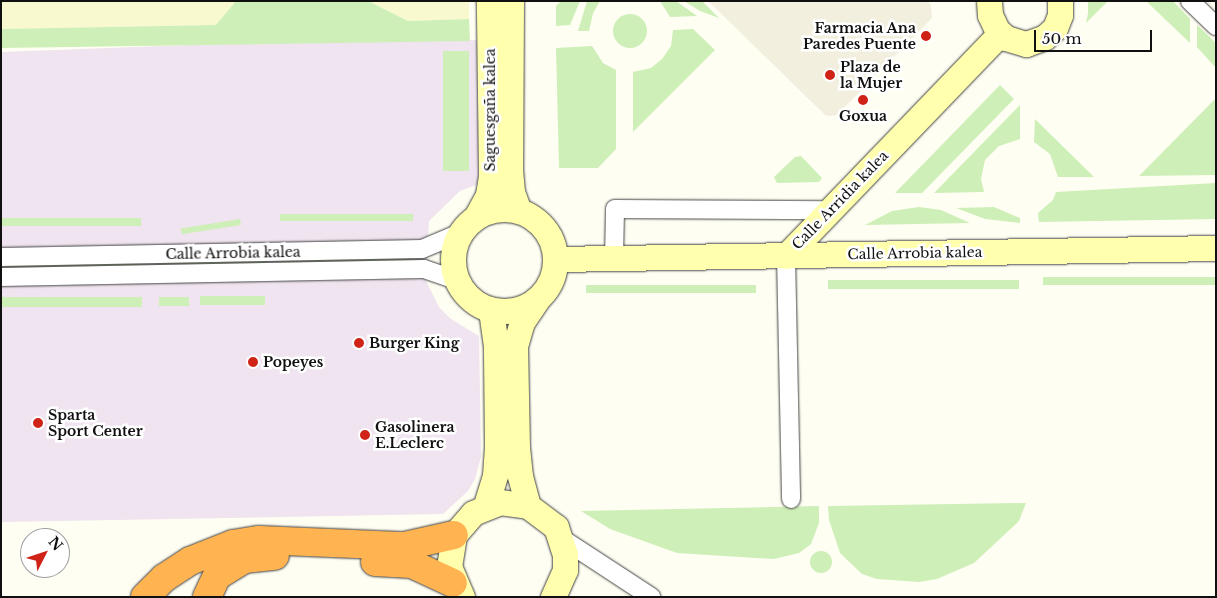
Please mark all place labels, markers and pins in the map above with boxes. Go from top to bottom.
place label: Farmacia Ana Paredes Puente [803,20,916,52]
marker: Farmacia Ana Paredes Puente [920,30,932,42]
place label: Plaza de la Mujer [840,59,902,92]
marker: Plaza de la Mujer [824,69,836,81]
marker: Goxua [857,94,869,106]
place label: Goxua [839,108,887,124]
place label: Burger King [369,335,460,351]
marker: Burger King [353,337,365,349]
place label: Popeyes [263,354,323,370]
marker: Popeyes [247,356,259,368]
place label: Sparta Sport Center [48,407,143,440]
marker: Sparta Sport Center [32,417,44,429]
place label: Gasolinera E.Leclerc [375,419,454,452]
marker: Gasolinera E.Leclerc [359,429,371,441]

